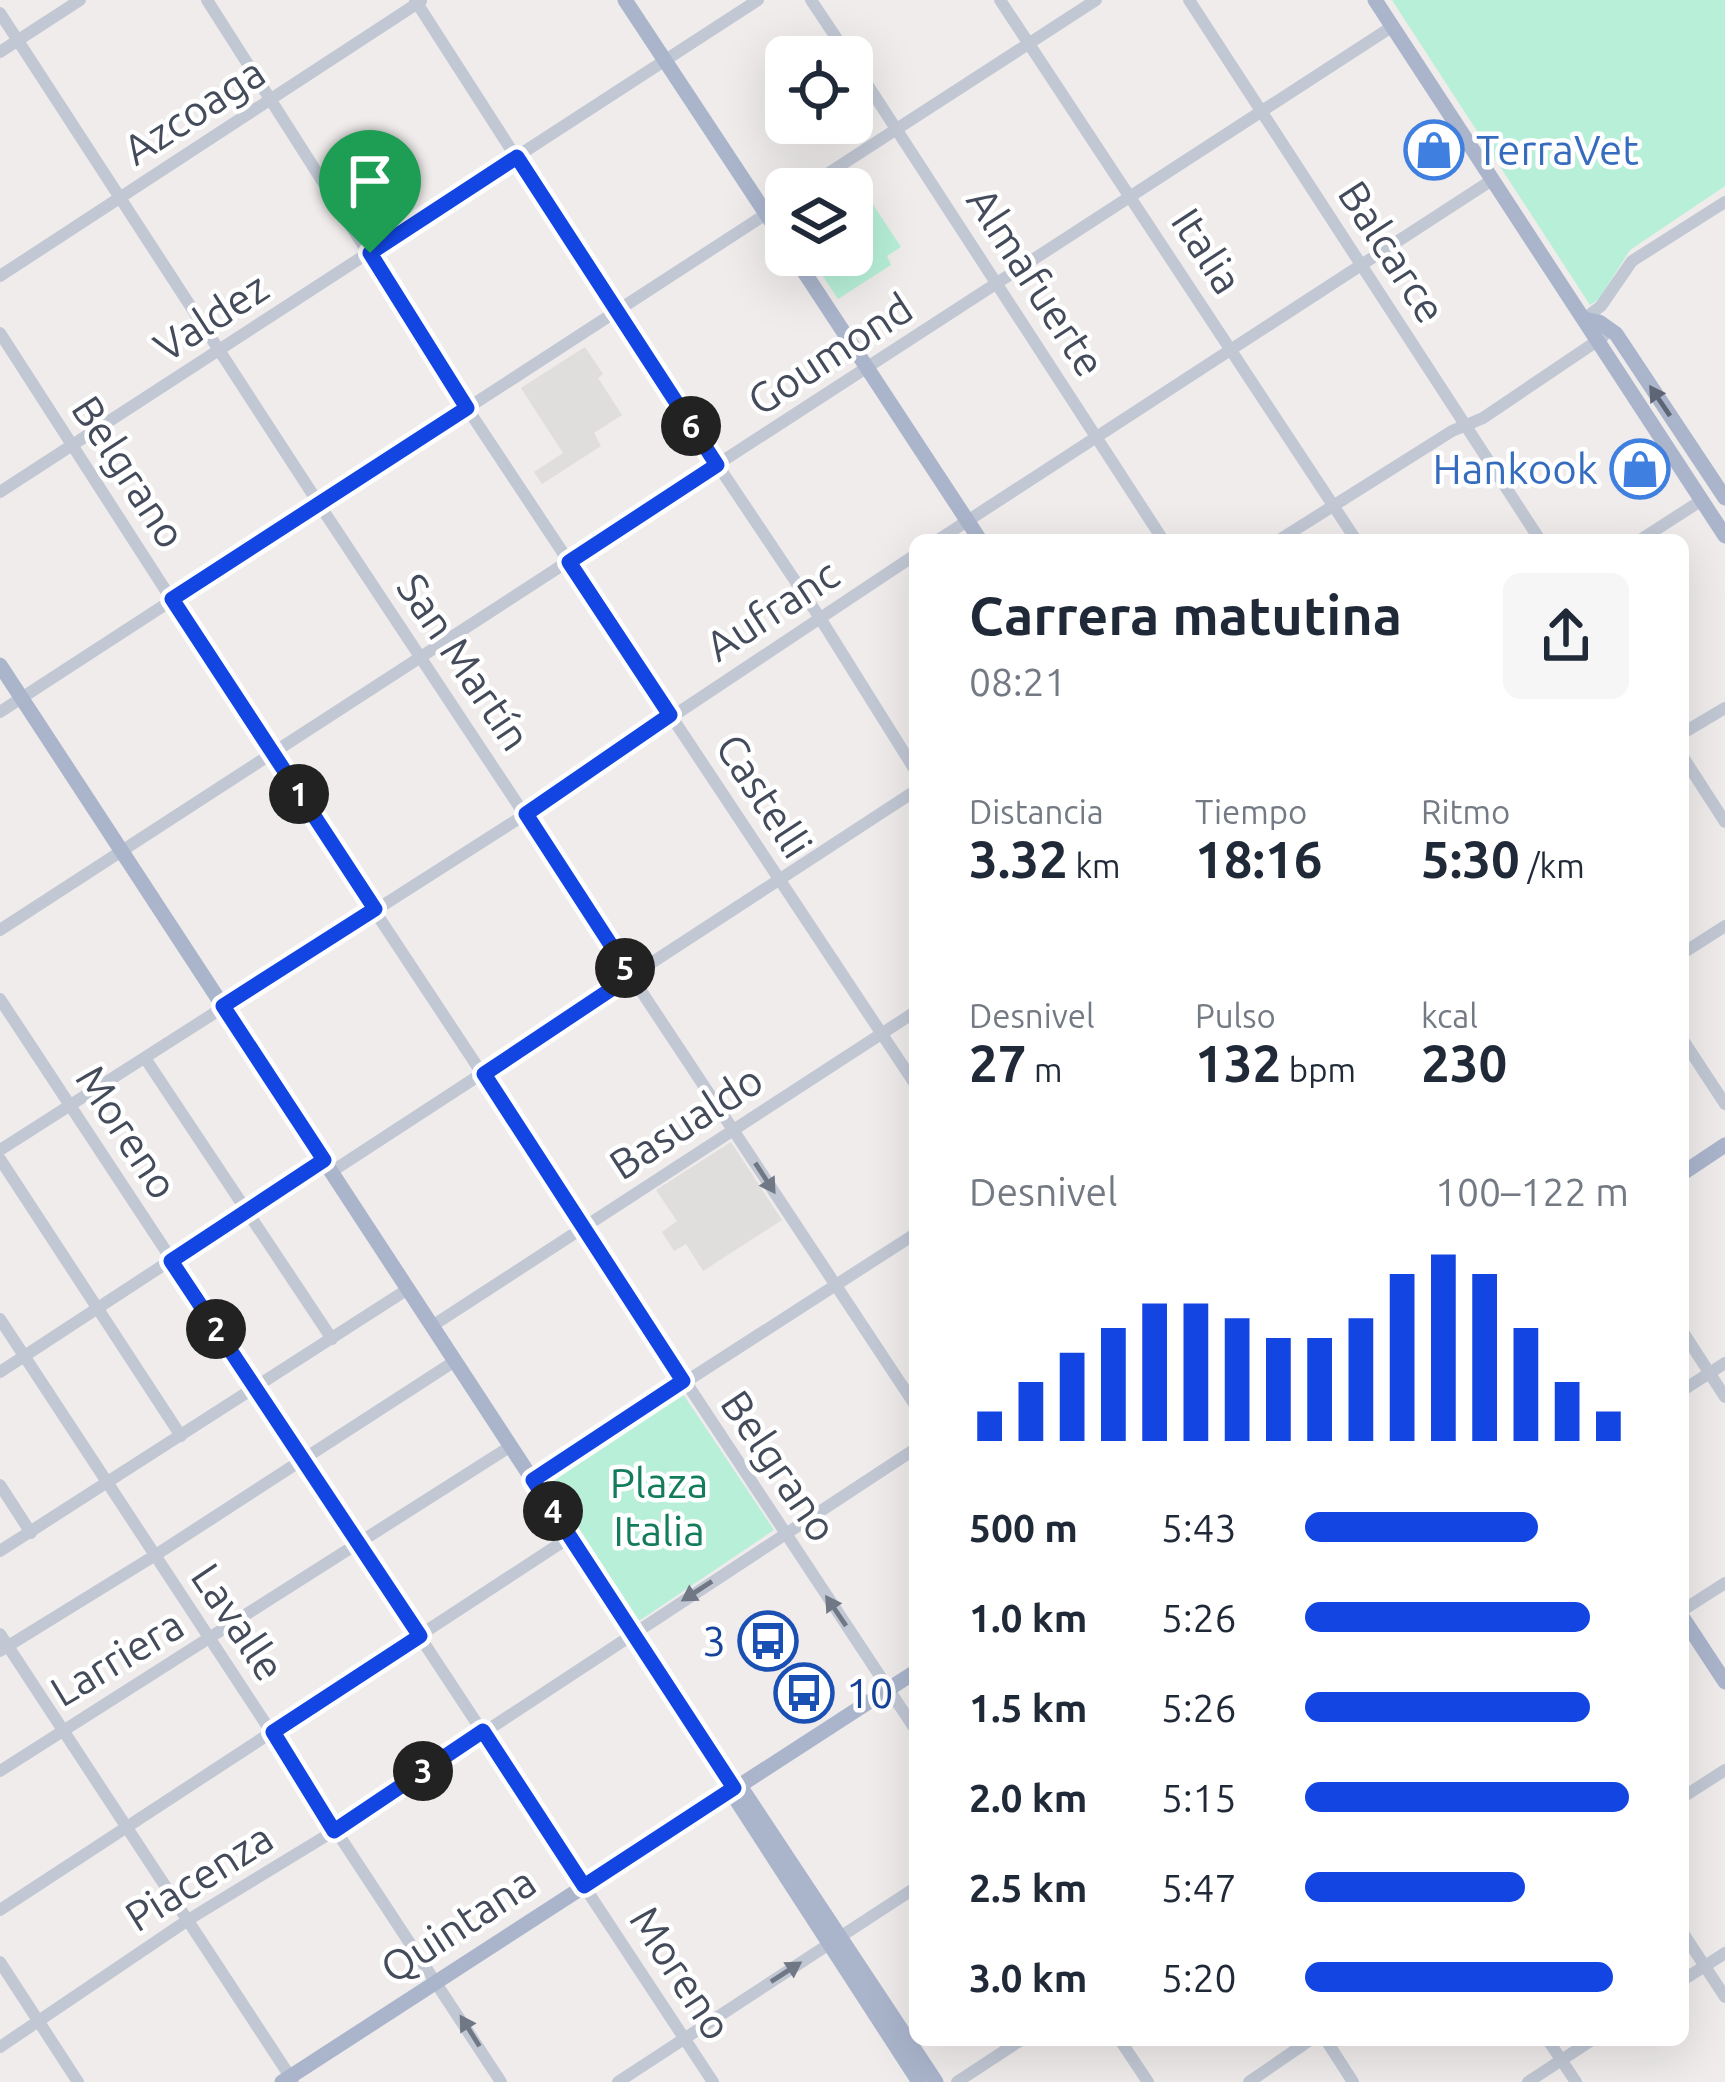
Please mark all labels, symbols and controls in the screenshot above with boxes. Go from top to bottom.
map controls [765,36,873,276]
button: locate [765,36,873,144]
street label: Azcoaga [115,48,273,173]
shop icon: TerraVet [1403,119,1465,181]
place label: TerraVet [1476,126,1639,173]
pin [319,130,421,253]
icon: arrive [337,148,403,214]
button: layers [765,168,873,276]
street label: Balcarce [1329,172,1455,331]
street label: Almafuerte [958,179,1115,385]
street label: Italia [1163,200,1252,302]
street label: Valdez [145,263,276,370]
street label: Goumond [739,283,920,424]
one-way arrow [1649,384,1672,417]
street label: Belgrano [63,387,196,556]
pin: 6 [661,396,721,456]
text: 6 [682,407,700,444]
shop icon: Hankook [1609,438,1671,500]
place label: Hankook [1432,445,1598,492]
street label: Aufranc [697,549,847,670]
street label: San Martín [388,565,540,759]
button: share [1503,573,1629,699]
text: Carrera matutina [969,585,1402,645]
text: 08:21 [969,660,1067,703]
street label: Castelli [707,725,822,866]
pin: 1 [269,764,329,824]
text: 1 [290,775,308,812]
text: Distancia [969,793,1104,830]
text: Tiempo [1195,793,1307,830]
text: Ritmo [1421,793,1510,830]
text: 3.32 [969,830,1068,888]
text: 18:16 [1195,830,1323,888]
text: 5:30 [1421,830,1520,888]
text: km [1068,847,1121,884]
text: /km [1520,847,1585,884]
pin: 5 [595,938,655,998]
text: 5 [616,949,634,986]
text: Desnivel [969,997,1095,1034]
text: Pulso [1195,997,1276,1034]
text: kcal [1421,997,1478,1034]
text: 27 [969,1034,1027,1092]
text: 132 [1195,1034,1281,1092]
text: 230 [1421,1034,1507,1092]
text: m [1027,1051,1063,1088]
text: bpm [1281,1051,1356,1088]
street label: Basualdo [601,1055,771,1188]
street label: Moreno [67,1057,188,1207]
one-way arrow [754,1162,776,1195]
text: Desnivel [969,1170,1117,1213]
text: 100–122 m [1435,1170,1629,1213]
pin: 2 [186,1299,246,1359]
text: 2 [207,1310,225,1347]
street label: Belgrano [712,1382,847,1550]
park label: Plaza Italia [610,1459,708,1554]
pin: 4 [523,1481,583,1541]
text: 4 [544,1492,562,1529]
text: 500 m [969,1506,1078,1549]
text: 5:43 [1161,1506,1237,1549]
street label: Lavalle [183,1555,294,1689]
one-way arrow [680,1580,713,1602]
one-way arrow [825,1594,848,1627]
text: 1.0 km [969,1596,1087,1639]
text: 5:26 [1161,1596,1237,1639]
street label: Larriera [42,1600,191,1715]
bus stop icon: 3 [737,1610,799,1672]
place label: 3 [702,1617,726,1664]
bus stop icon: 10 [773,1662,835,1724]
place label: 10 [846,1669,893,1716]
text: 1.5 km [969,1686,1087,1729]
text: 5:26 [1161,1686,1237,1729]
pin: 3 [393,1741,453,1801]
text: 3 [414,1752,432,1789]
text: 2.0 km [969,1776,1087,1819]
text: 5:15 [1161,1776,1237,1819]
street label: Piacenza [117,1813,281,1940]
street label: Quintana [372,1857,544,1992]
text: 2.5 km [969,1866,1087,1909]
text: 5:47 [1161,1866,1237,1909]
street label: Moreno [621,1898,742,2048]
text: 3.0 km [969,1956,1087,1999]
text: 5:20 [1161,1956,1237,1999]
one-way arrow [769,1961,802,1983]
one-way arrow [460,2014,481,2048]

